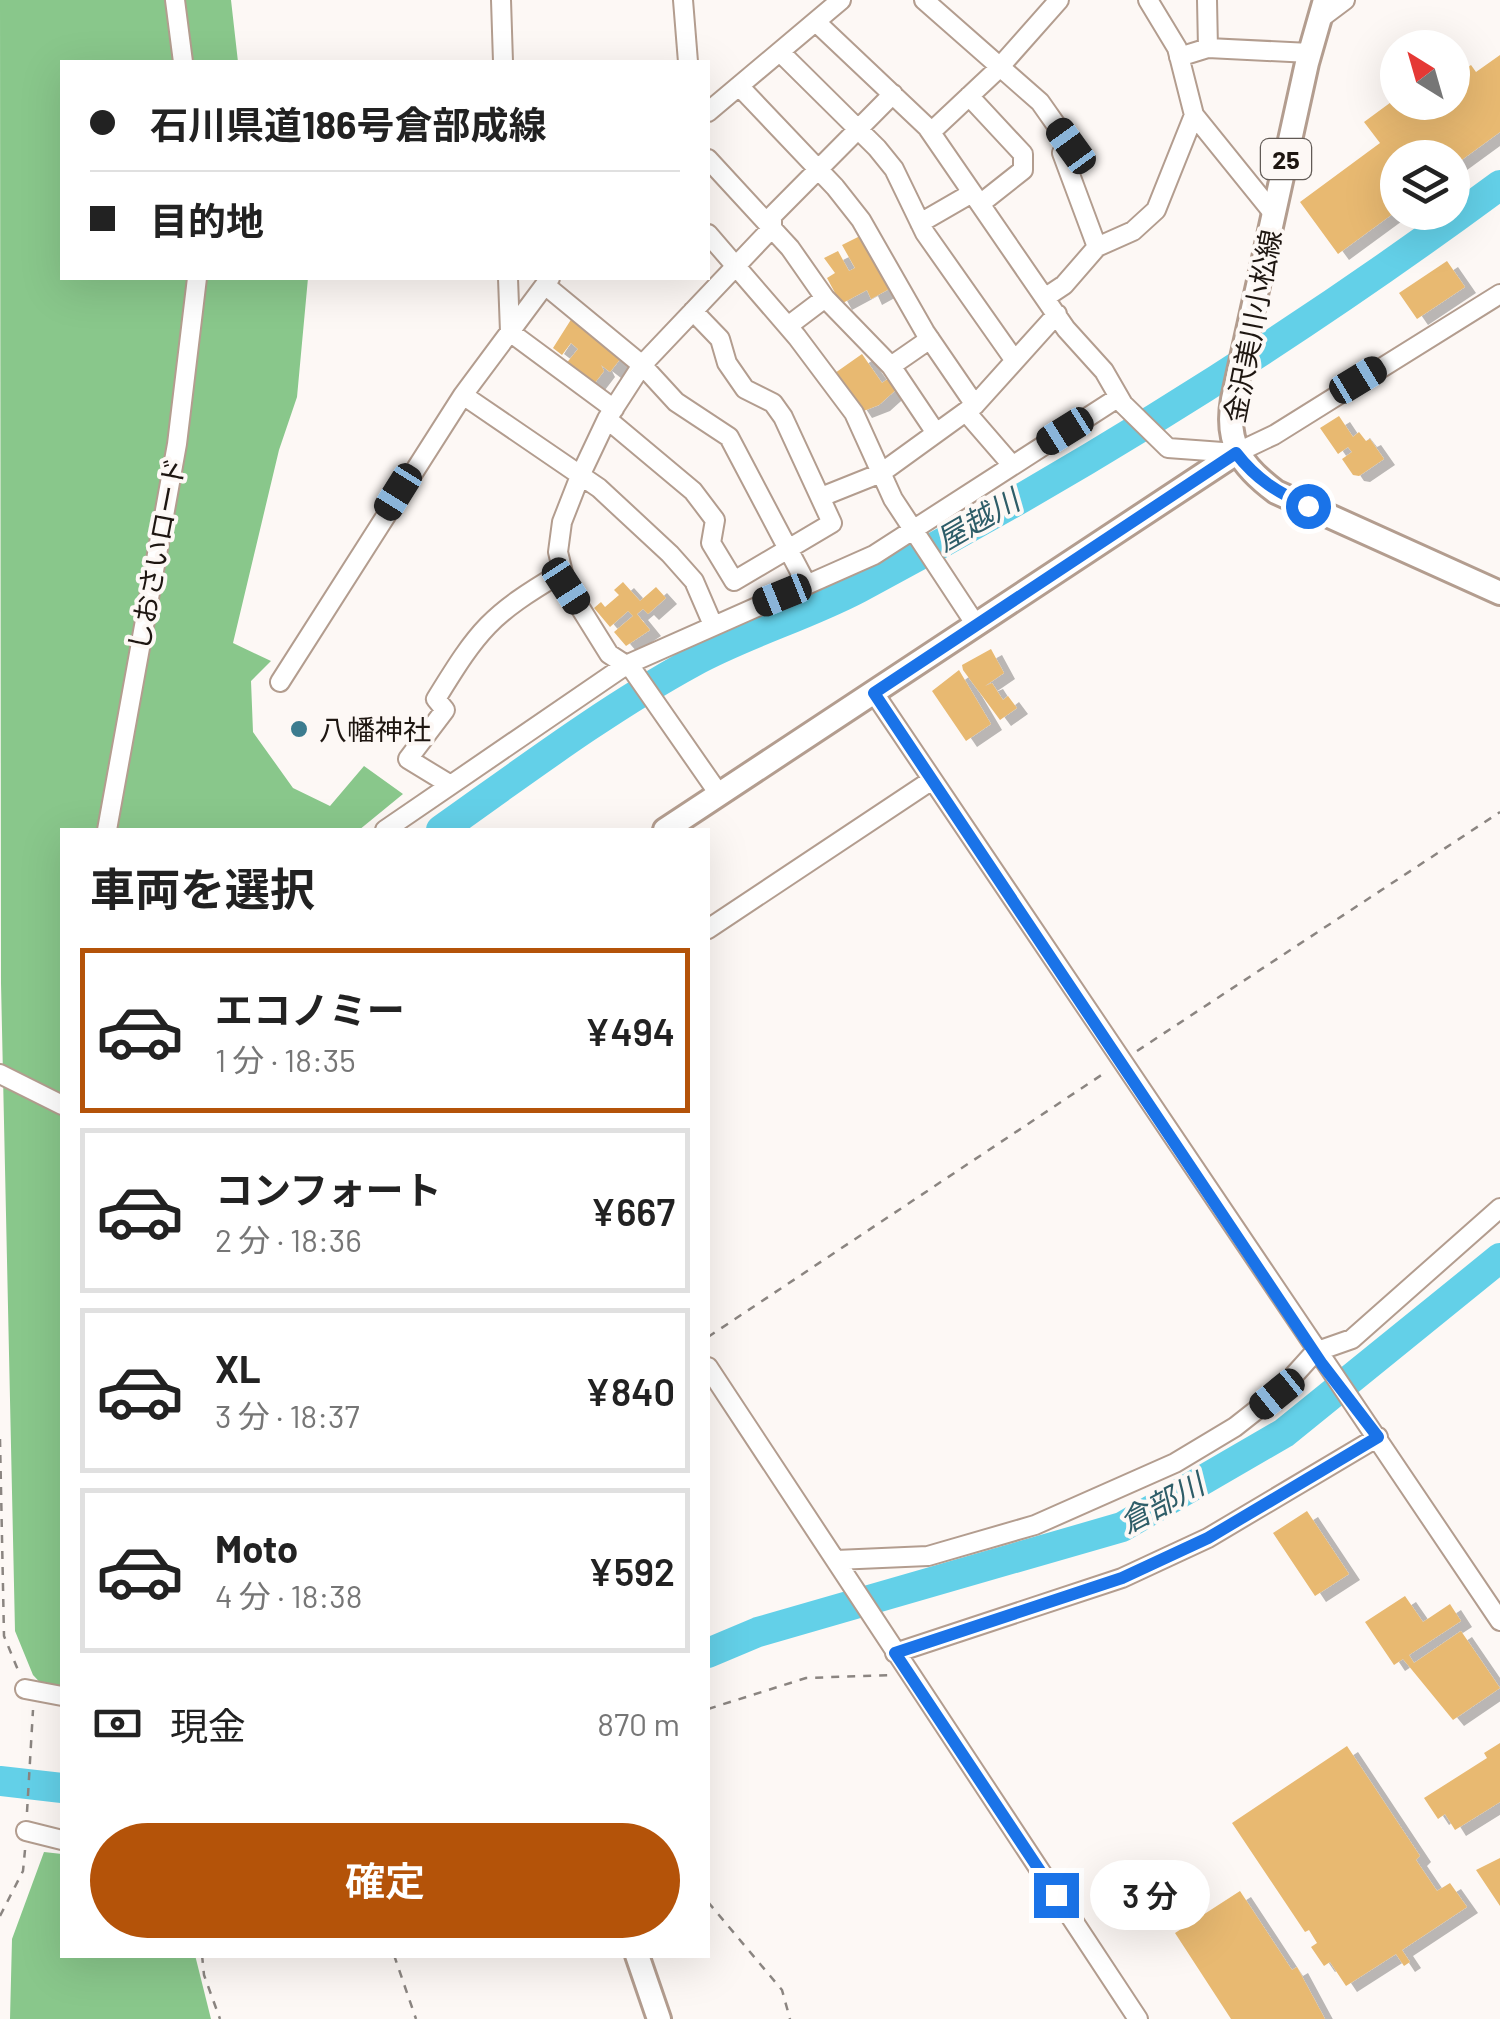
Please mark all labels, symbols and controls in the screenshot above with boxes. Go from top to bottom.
north arrow [1380,30,1470,120]
map controls [1380,30,1470,230]
text: 石川県道186号倉部成線 [150,101,546,147]
car [1041,113,1101,179]
road number: 25 [1261,139,1311,179]
button: layers [1380,140,1470,230]
text: 目的地 [150,197,264,243]
street label: 金沢美川小松線 [1217,227,1287,425]
car [1325,352,1391,408]
car [1032,402,1098,460]
street label: しおさいロード [121,455,191,653]
car [369,459,427,525]
water label: 屋越川 [929,479,1028,557]
route start [1286,484,1331,529]
car [537,553,595,619]
car [749,570,815,620]
place label: 八幡神社 [319,712,431,746]
marker: 八幡神社 [288,718,310,740]
text: 車両を選択 [90,861,315,915]
icon: car [95,986,185,1076]
text: エコノミー [215,986,405,1032]
text: ¥494 [584,1008,675,1054]
text: 1 分 · 18:35 [215,1040,356,1078]
icon: car [95,1166,185,1256]
text: コンフォート [215,1166,442,1212]
text: ¥667 [590,1188,675,1234]
text: 2 分 · 18:36 [215,1220,362,1258]
text: XL [215,1345,261,1391]
icon: car [95,1346,185,1436]
car [1244,1363,1310,1425]
text: ¥840 [585,1368,675,1414]
text: 3 分 · 18:37 [215,1396,360,1434]
water label: 倉部川 [1113,1464,1212,1539]
text: Moto [215,1525,298,1571]
icon: car [95,1526,185,1616]
text: ¥592 [588,1548,675,1594]
text: 4 分 · 18:38 [215,1576,362,1614]
icon: cash [90,1696,145,1751]
text: 現金 [170,1702,246,1748]
text: 870 m [597,1704,680,1742]
button: 確定 [90,1823,680,1938]
callout: 3 分 [1091,1860,1211,1930]
route end [1034,1873,1079,1918]
text: 3 分 [1122,1876,1178,1914]

